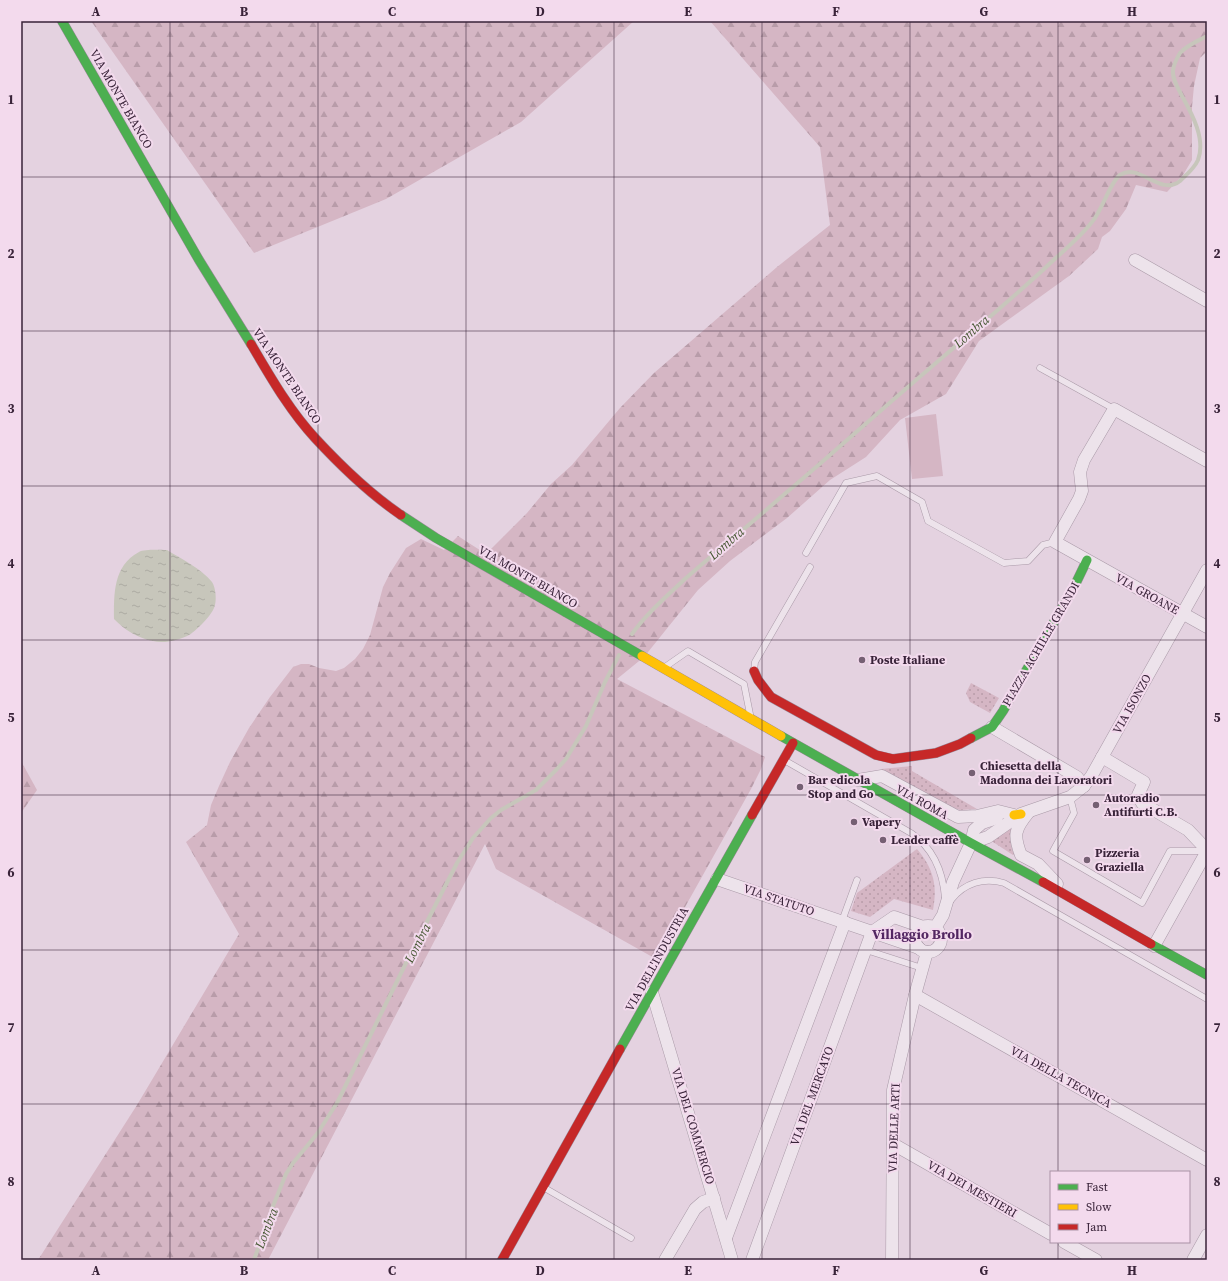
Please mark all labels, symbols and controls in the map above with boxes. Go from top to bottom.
text: A [92,3,101,20]
text: B [240,3,249,20]
text: C [388,3,396,20]
text: D [535,3,545,20]
text: E [684,3,692,20]
text: F [832,3,840,20]
text: G [980,3,989,20]
text: H [1127,3,1137,20]
street label: VIA MONTE BIANCO [86,46,156,152]
text: 1 [7,91,15,108]
text: 1 [1213,91,1221,108]
text: 2 [7,245,15,262]
text: 2 [1213,245,1221,262]
water label: Lombra [949,311,993,352]
street label: VIA MONTE BIANCO [249,325,325,427]
text: 3 [7,400,15,417]
text: 3 [1213,400,1221,417]
water label: Lombra [704,523,748,564]
street label: VIA MONTE BIANCO [475,542,581,612]
text: 4 [7,555,15,572]
text: 4 [1213,555,1221,572]
street label: VIA GROANE [1112,570,1182,618]
street label: PIAZZA ACHILLE GRANDI [999,579,1083,709]
place label: Poste Italiane [870,652,945,668]
marker: Poste Italiane [857,655,867,665]
street label: VIA ISONZO [1109,671,1155,737]
text: 5 [7,709,15,726]
text: 5 [1213,709,1221,726]
place label: Chiesetta della Madonna dei Lavoratori [980,758,1112,788]
marker: Chiesetta della Madonna dei Lavoratori [967,768,977,778]
place label: Bar edicola Stop and Go [808,772,874,802]
street label: VIA ROMA [893,781,951,823]
marker: Bar edicola Stop and Go [795,782,805,792]
place label: Autoradio Antifurti C.B. [1104,790,1178,820]
marker: Autoradio Antifurti C.B. [1091,800,1101,810]
place label: Vapery [862,814,902,830]
marker: Vapery [849,817,859,827]
place label: Leader caffè [891,832,959,848]
marker: Leader caffè [878,835,888,845]
place label: Pizzeria Graziella [1095,845,1145,875]
marker: Pizzeria Graziella [1082,855,1092,865]
text: 6 [7,864,15,881]
text: 6 [1213,864,1221,881]
street label: VIA STATUTO [741,880,817,920]
street label: VIA DELL'INDUSTRIA [622,904,692,1014]
water label: Lombra [400,920,435,967]
district label: Villaggio Brollo [872,924,972,944]
text: 7 [7,1019,15,1036]
text: 7 [1213,1019,1221,1036]
street label: VIA DELLA TECNICA [1007,1042,1115,1112]
street label: VIA DEL MERCATO [787,1044,837,1148]
street label: VIA DEL COMMERCIO [668,1066,718,1186]
street label: VIA DELLE ARTI [884,1083,904,1173]
street label: VIA DEI MESTIERI [924,1157,1020,1221]
legend [1050,1171,1190,1243]
text: 8 [7,1173,15,1190]
text: 8 [1213,1173,1221,1190]
text: Fast [1086,1179,1108,1195]
text: Slow [1086,1199,1112,1215]
water label: Lombra [251,1205,282,1252]
text: Jam [1085,1219,1107,1235]
text: A [92,1262,101,1279]
text: B [240,1262,249,1279]
text: C [388,1262,396,1279]
text: D [535,1262,545,1279]
text: E [684,1262,692,1279]
text: F [832,1262,840,1279]
text: G [980,1262,989,1279]
text: H [1127,1262,1137,1279]

